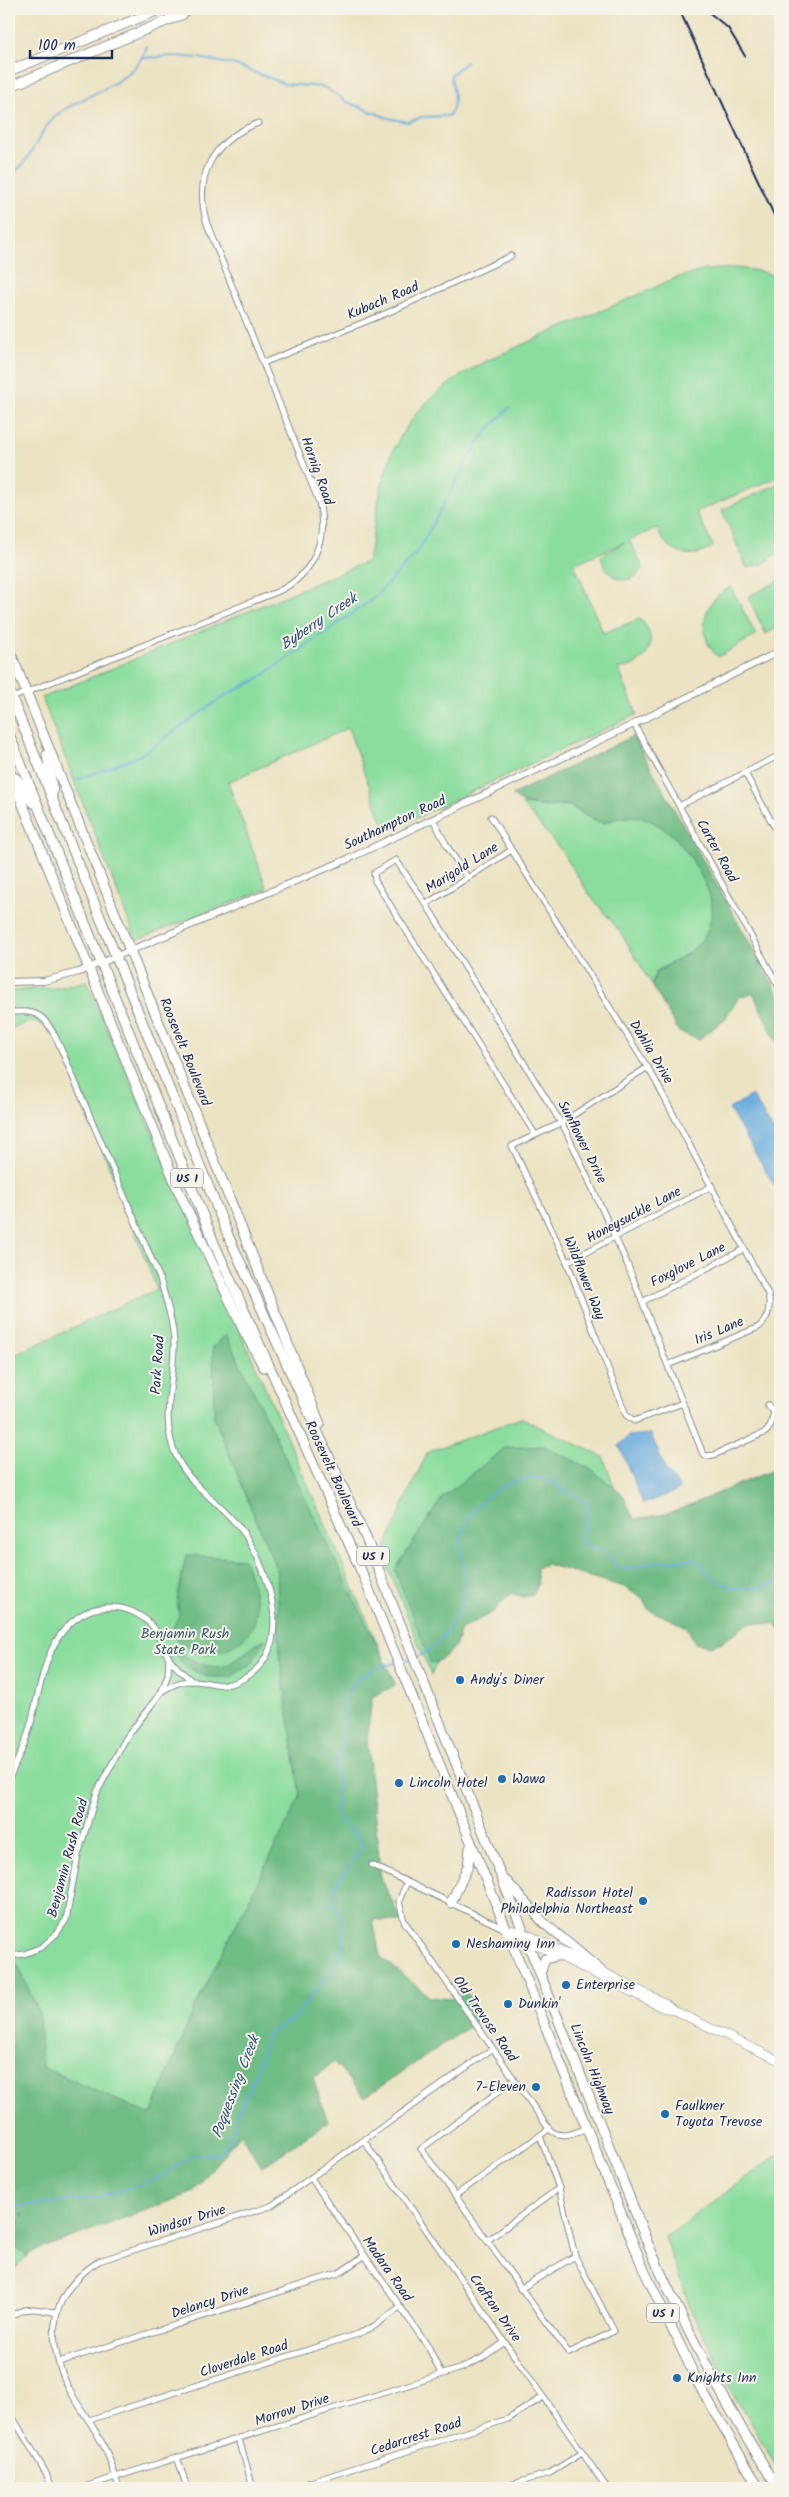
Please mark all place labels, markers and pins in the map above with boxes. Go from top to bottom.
place label: Andy's Diner [470,1669,545,1691]
marker: Andy's Diner [454,1674,466,1686]
place label: Wawa [512,1768,546,1790]
place label: Lincoln Hotel [409,1772,488,1794]
marker: Wawa [496,1773,508,1785]
marker: Lincoln Hotel [393,1777,405,1789]
place label: Radisson Hotel Philadelphia Northeast [501,1882,634,1920]
marker: Radisson Hotel Philadelphia Northeast [637,1895,649,1907]
place label: Neshaminy Inn [466,1933,555,1955]
marker: Neshaminy Inn [450,1938,462,1950]
place label: Enterprise [576,1974,636,1996]
marker: Enterprise [560,1979,572,1991]
place label: Dunkin' [518,1993,562,2015]
marker: Dunkin' [502,1998,514,2010]
place label: 7-Eleven [476,2076,526,2098]
marker: 7-Eleven [530,2081,542,2093]
place label: Faulkner Toyota Trevose [675,2095,763,2133]
marker: Faulkner Toyota Trevose [659,2108,671,2120]
place label: Knights Inn [687,2367,756,2389]
marker: Knights Inn [671,2372,683,2384]

